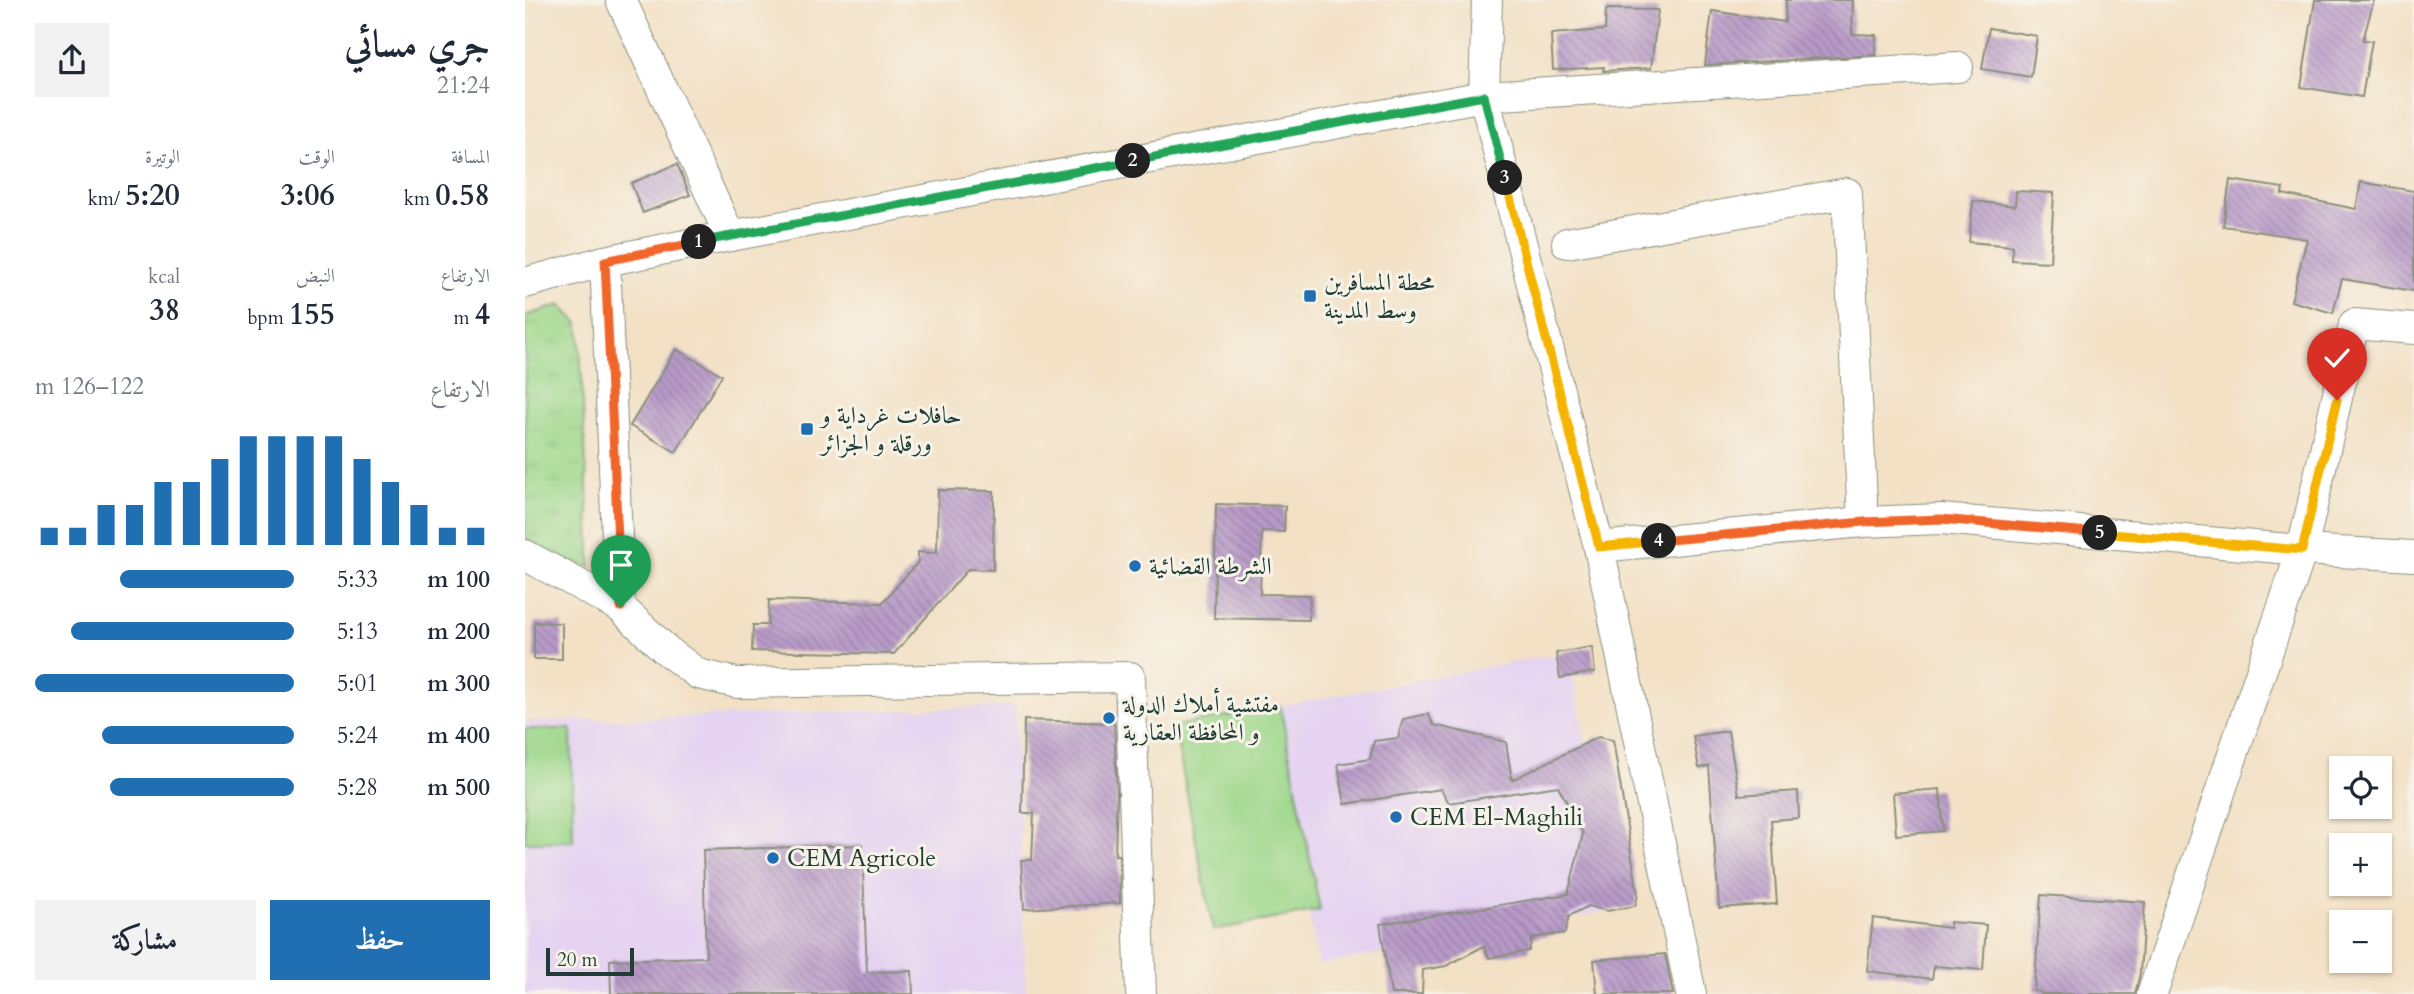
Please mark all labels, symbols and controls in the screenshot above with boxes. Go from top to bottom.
text: جري مسائي [344,18,490,70]
button: share [35,23,109,97]
text: 21:24 [437,70,490,101]
text: الوتيرة [145,144,180,170]
text: الوقت [299,144,335,170]
text: المسافة [451,144,490,170]
pin: 2 [1115,144,1151,178]
text: 2 [1128,147,1137,173]
pin: 3 [1487,160,1523,196]
text: 3 [1500,164,1509,190]
text: 5:20 [125,175,180,216]
text: 3:06 [280,175,335,216]
text: 0.58 [435,175,490,216]
text: /km [88,186,125,212]
text: km [404,186,435,212]
pin: 1 [681,224,717,260]
text: 1 [694,228,703,254]
text: النبض [296,263,335,289]
text: الارتفاع [441,263,490,289]
text: kcal [148,264,180,290]
place label: محطة المسافرين وسط المدينة [1324,266,1435,327]
marker: محطة المسافرين وسط المدينة [1302,288,1318,304]
text: 38 [149,290,180,331]
text: 155 [289,294,335,335]
text: 4 [475,294,490,335]
text: bpm [247,305,289,331]
text: m [453,305,475,331]
pin [2307,328,2367,400]
icon: check [2318,339,2356,377]
text: 122–126 m [35,371,144,402]
text: الارتفاع [430,374,490,405]
place label: حافلات غرداية و ورقلة و الجزائر [818,399,962,460]
marker: حافلات غرداية و ورقلة و الجزائر [799,421,815,437]
pin: 5 [2083,516,2117,550]
text: 5 [2095,519,2104,545]
pin: 4 [1641,524,1677,558]
text: 4 [1654,527,1663,553]
pin [591,535,651,607]
icon: arrive [602,546,640,584]
place label: الشرطة القضائية [1149,550,1272,583]
marker: الشرطة القضائية [1127,558,1143,574]
text: 5:33 [337,564,378,595]
text: 100 m [427,564,490,595]
text: 5:13 [337,616,378,647]
text: 200 m [427,616,490,647]
text: 5:01 [337,668,378,699]
text: 300 m [427,668,490,699]
place label: مفتشية أملاك الدولة و المحافظة العقارية [1122,687,1279,749]
marker: مفتشية أملاك الدولة و المحافظة العقارية [1101,710,1117,726]
text: 5:24 [337,720,378,751]
text: 400 m [427,720,490,751]
map controls [2329,756,2392,973]
button: locate [2329,756,2392,819]
text: 5:28 [337,772,378,803]
text: 500 m [427,772,490,803]
place label: CEM El-Maghili [1410,801,1583,834]
marker: CEM El-Maghili [1388,809,1404,825]
button: + [2329,833,2392,896]
place label: CEM Agricole [787,842,936,875]
marker: CEM Agricole [765,850,781,866]
button: مشاركة [35,900,256,980]
button: حفظ [270,900,490,980]
button: − [2329,910,2392,973]
scale bar [546,945,633,977]
text: 20 m [557,947,598,973]

